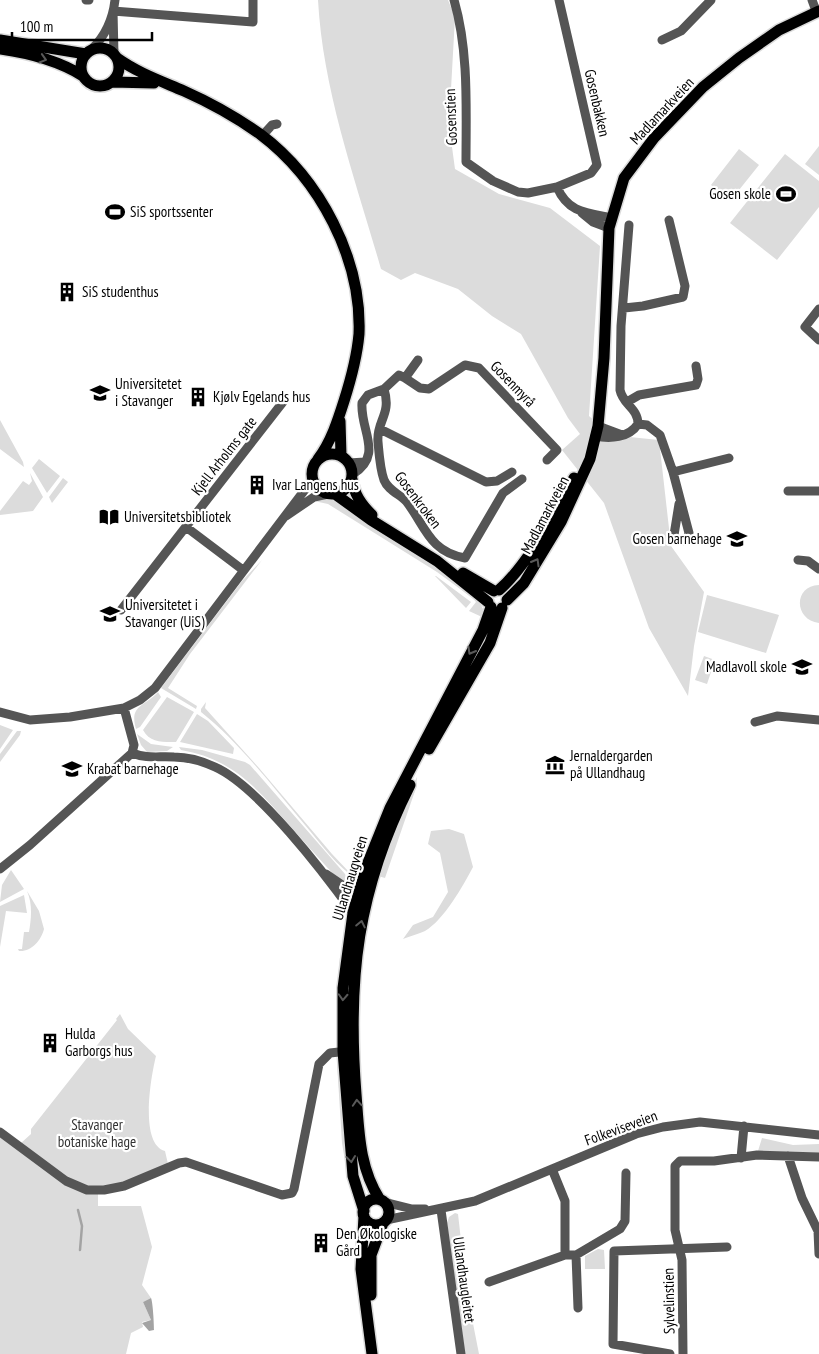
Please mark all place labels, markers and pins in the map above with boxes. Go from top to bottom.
sports icon: Gosen skole [775,183,797,205]
place label: Gosen skole [709,184,771,203]
sports icon: SiS sportssenter [104,201,126,223]
place label: SiS sportssenter [130,202,214,221]
building icon: SiS studenthus [56,281,78,303]
place label: SiS studenthus [82,282,159,301]
place label: Universitetet i Stavanger [115,374,182,410]
school or university icon: Universitetet i Stavanger [89,382,111,404]
building icon: Kjølv Egelands hus [187,386,209,408]
place label: Kjølv Egelands hus [213,387,310,406]
building icon: Ivar Langens hus [246,474,268,496]
place label: Ivar Langens hus [272,475,359,494]
library icon: Universitetsbibliotek [98,506,120,528]
place label: Universitetsbibliotek [124,507,231,526]
school or university icon: Gosen barnehage [726,528,748,550]
place label: Gosen barnehage [632,529,722,548]
place label: Universitetet i Stavanger (UiS) [125,595,205,631]
school or university icon: Universitetet i Stavanger (UiS) [99,603,121,625]
school or university icon: Madlavoll skole [791,656,813,678]
place label: Madlavoll skole [706,657,787,676]
place label: Jernaldergarden på Ullandhaug [569,746,653,782]
museum icon: Jernaldergarden på Ullandhaug [544,754,566,776]
school or university icon: Krabat barnehage [61,758,83,780]
place label: Krabat barnehage [87,759,179,778]
place label: Hulda Garborgs hus [65,1024,133,1060]
building icon: Hulda Garborgs hus [39,1032,61,1054]
place label: Den Økologiske Gård [336,1224,417,1260]
building icon: Den Økologiske Gård [310,1232,332,1254]

